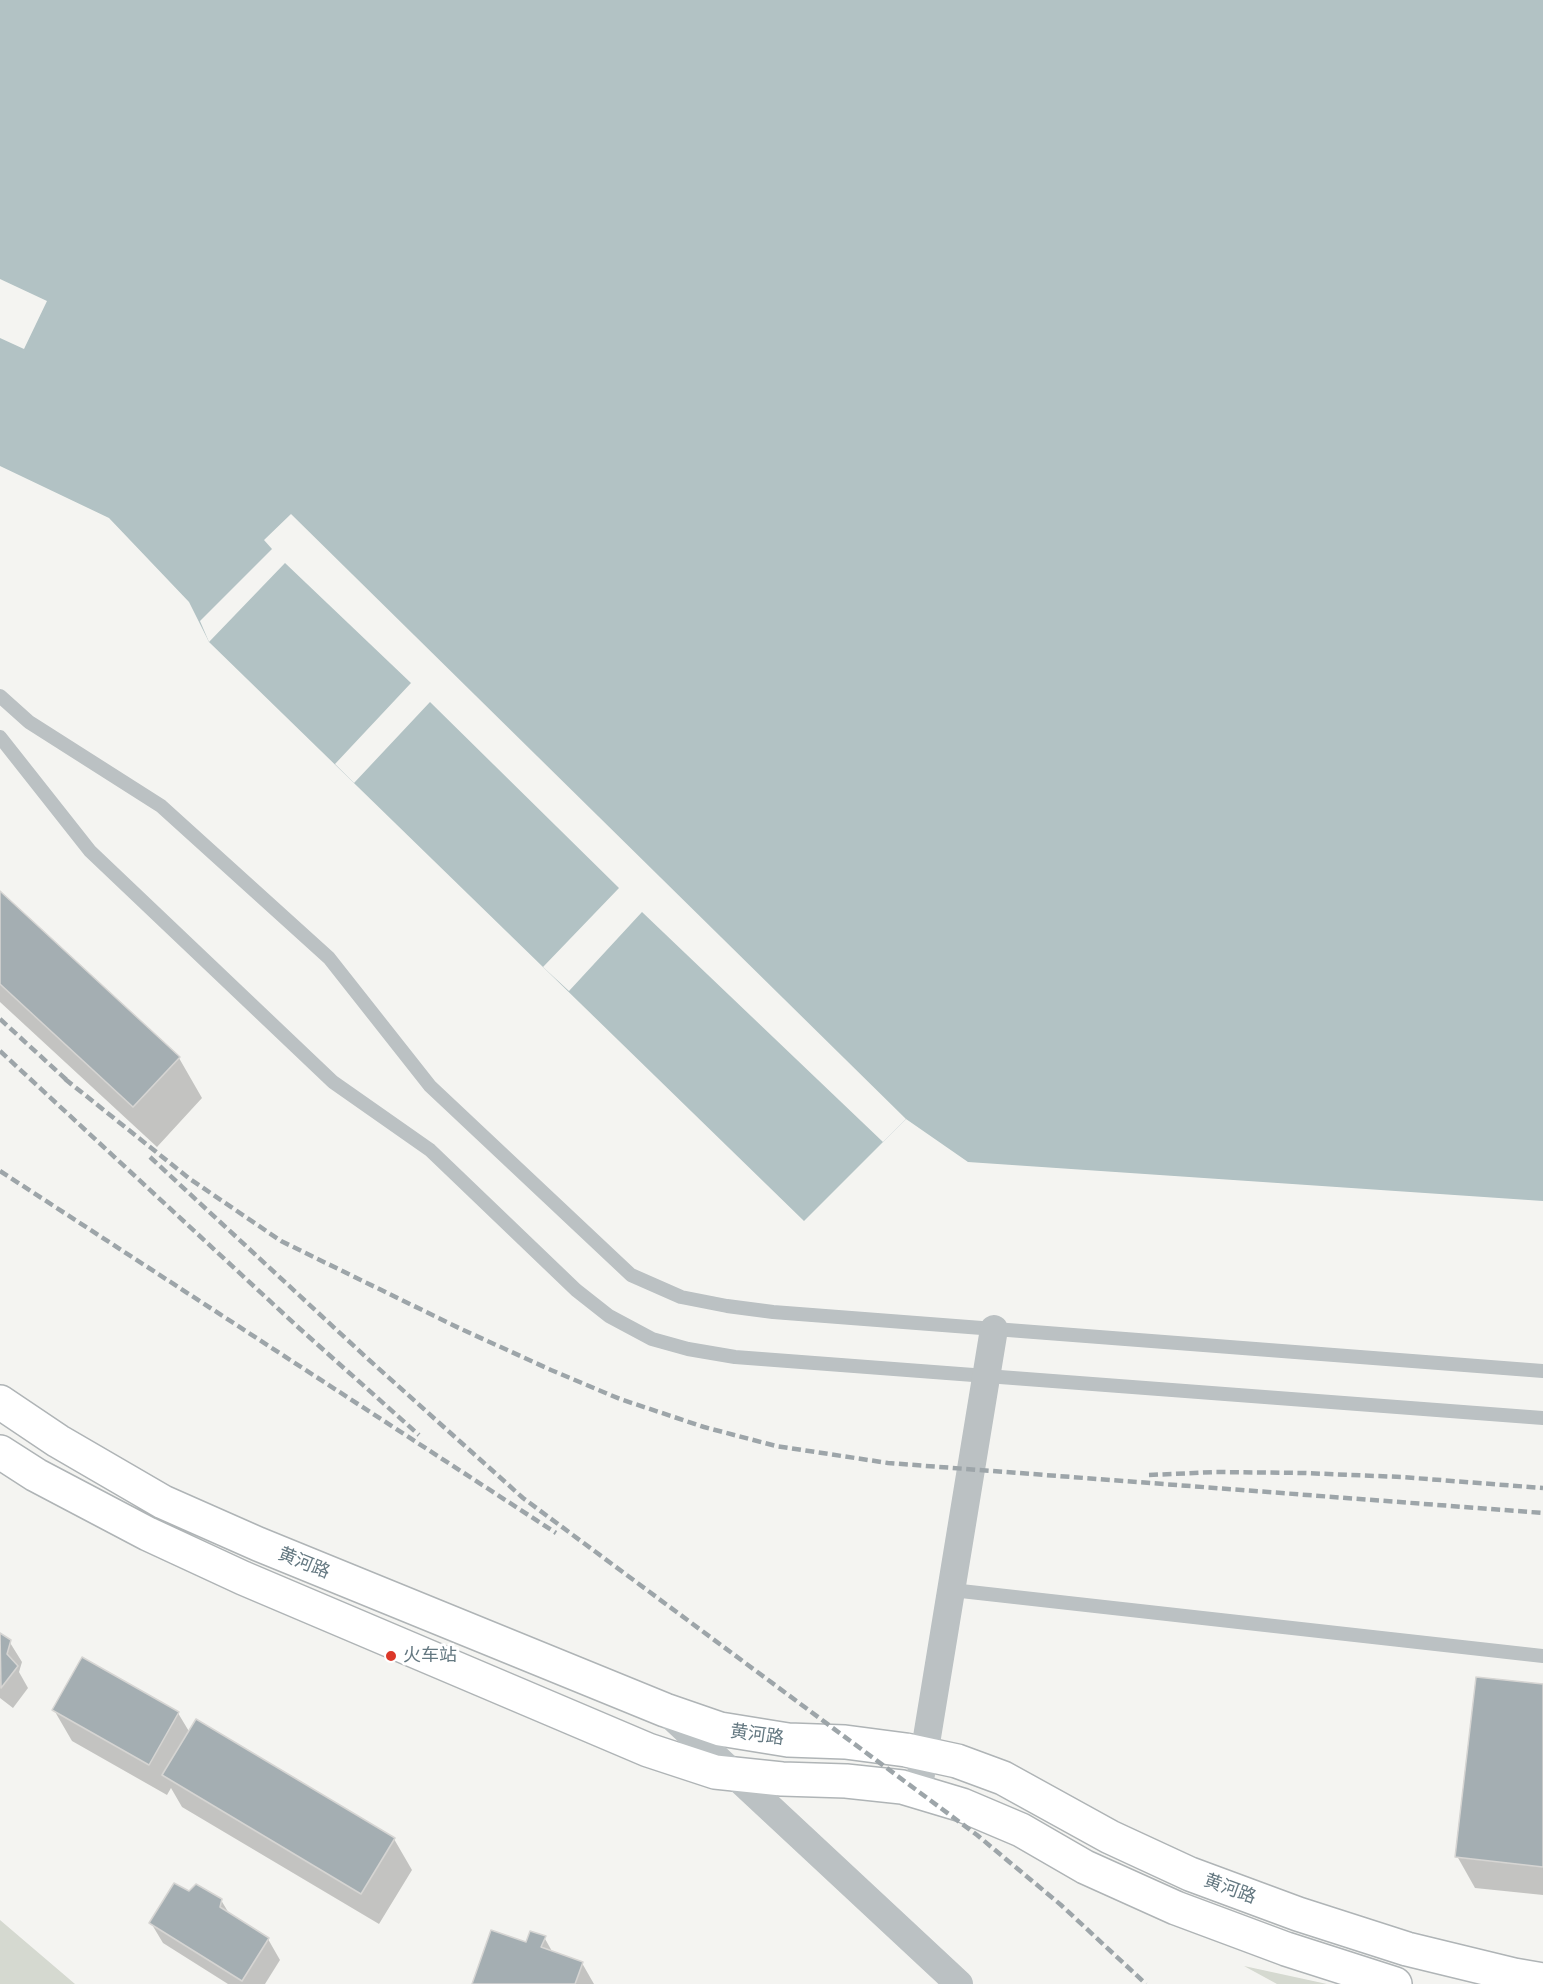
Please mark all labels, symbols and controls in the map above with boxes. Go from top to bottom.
street label: 黄河路 [275,1543,333,1583]
place label: 火车站 [403,1645,457,1667]
marker: 火车站 [384,1649,398,1663]
street label: 黄河路 [729,1721,785,1749]
street label: 黄河路 [1201,1870,1259,1908]

